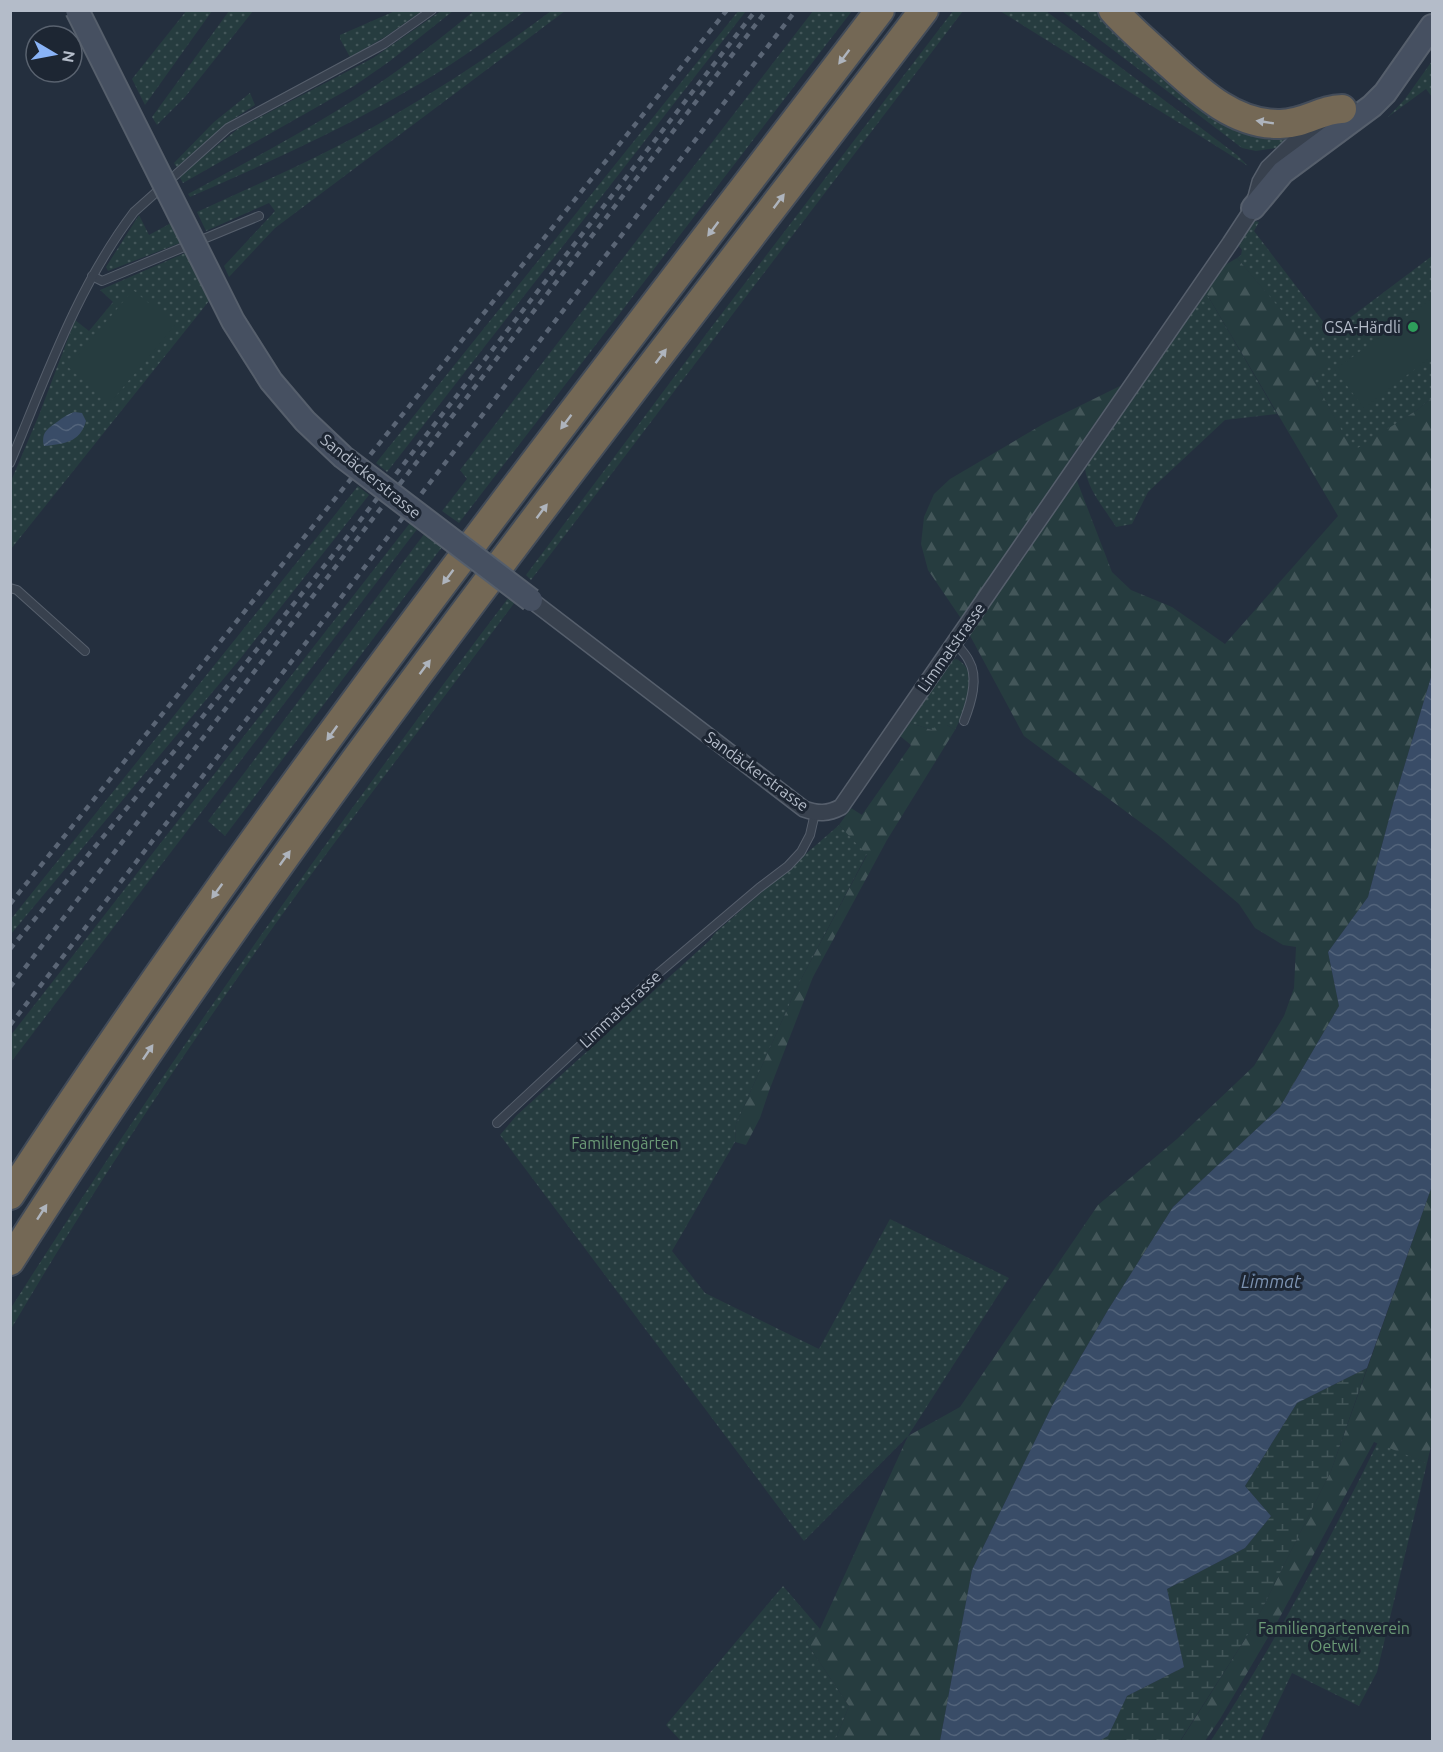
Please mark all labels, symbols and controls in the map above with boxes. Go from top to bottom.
north arrow [24,24,84,84]
text: N [59,49,79,64]
one-way arrow [838,49,850,65]
one-way arrow [1256,118,1275,127]
one-way arrow [772,193,784,208]
one-way arrow [708,221,720,236]
place label: GSA-Härdli [1324,318,1401,336]
marker: GSA-Härdli [1406,320,1420,334]
one-way arrow [654,348,666,363]
one-way arrow [561,414,573,429]
street label: Sandäckerstrasse [317,430,425,522]
one-way arrow [536,503,549,519]
one-way arrow [443,570,455,585]
street label: Limmatstrasse [914,599,988,695]
one-way arrow [419,659,431,675]
one-way arrow [326,725,338,741]
street label: Sandäckerstrasse [702,727,812,815]
one-way arrow [279,850,291,866]
one-way arrow [211,883,223,899]
street label: Limmatstrasse [576,967,664,1051]
one-way arrow [142,1044,154,1060]
park label: Familiengärten [571,1134,679,1152]
one-way arrow [36,1204,47,1220]
water label: Limmat [1241,1271,1302,1291]
park label: Familiengartenverein Oetwil [1258,1619,1410,1655]

